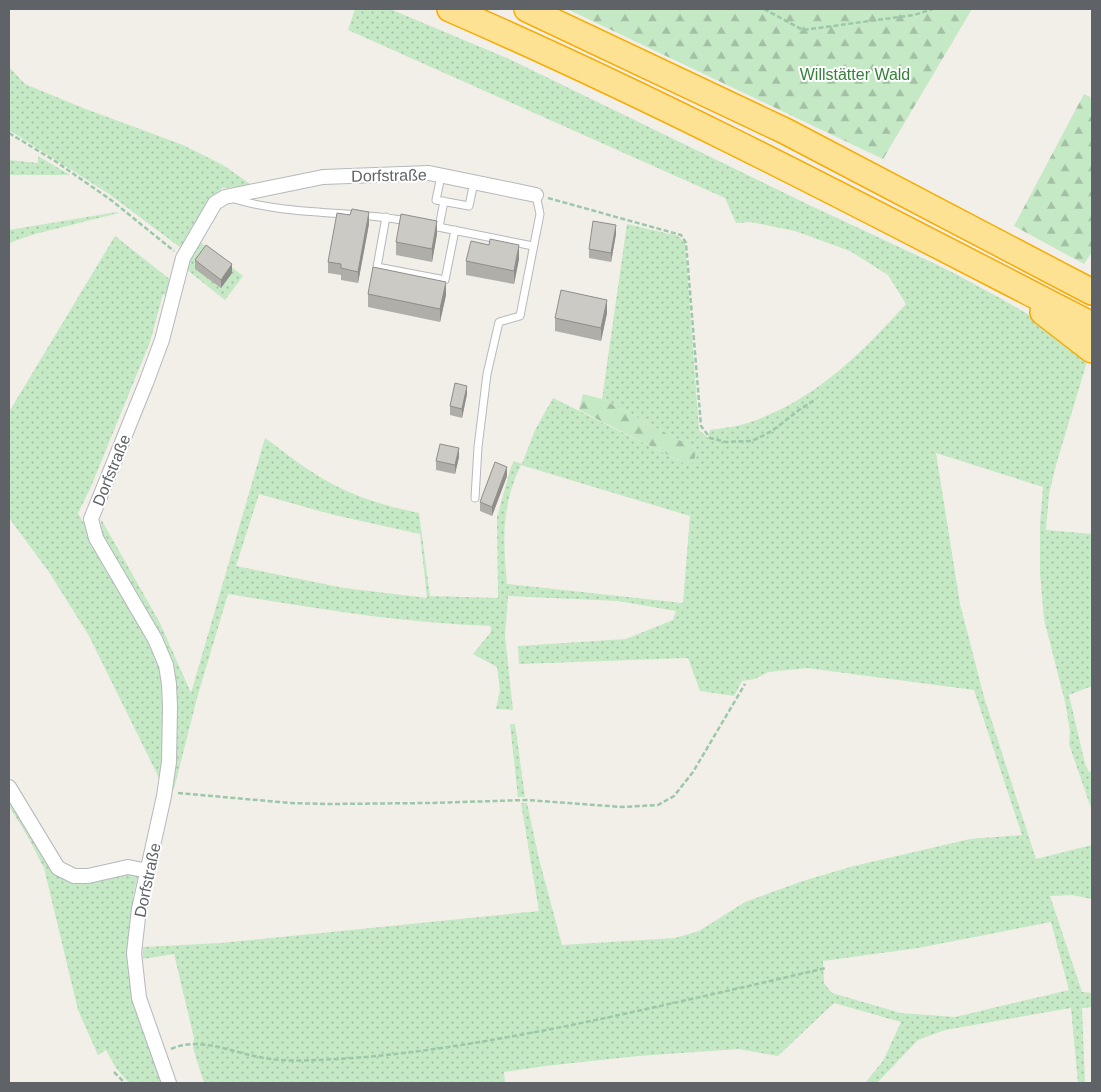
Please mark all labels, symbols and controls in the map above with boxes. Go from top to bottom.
park label: Willstätter Wald [800,66,910,83]
street label: Dorfstraße [351,166,427,185]
street label: Dorfstraße [89,432,134,508]
street label: Dorfstraße [131,841,164,919]

